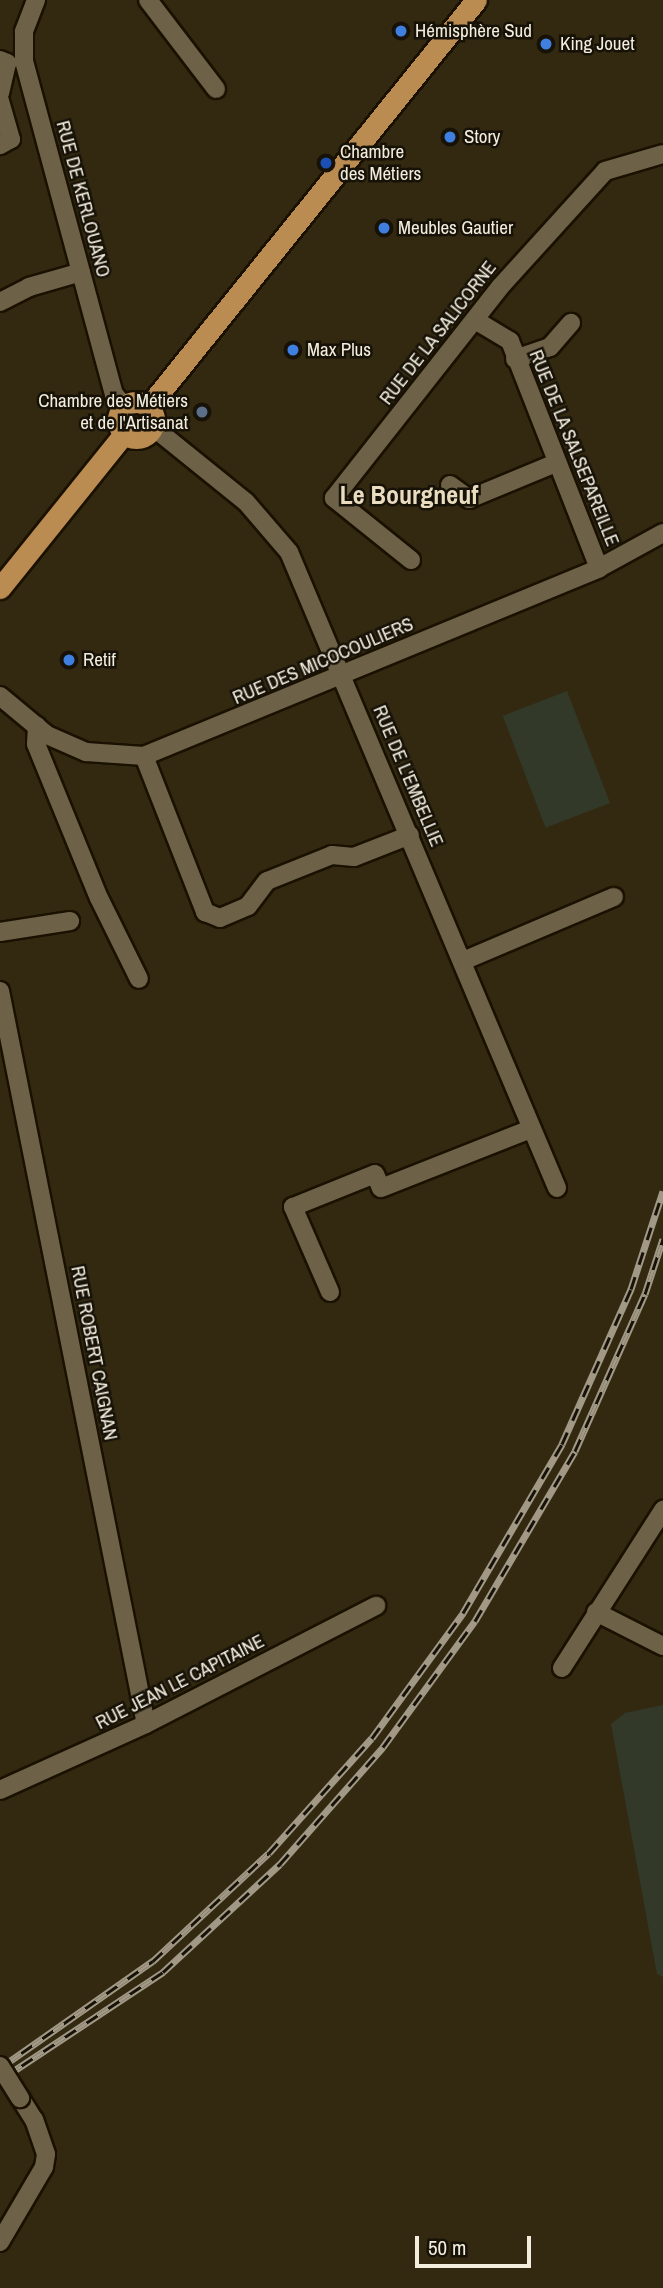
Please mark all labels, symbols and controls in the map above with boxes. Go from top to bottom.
place label: Hémisphère Sud [415,20,532,42]
marker: Hémisphère Sud [393,23,409,39]
place label: King Jouet [560,33,634,55]
marker: King Jouet [538,36,554,52]
street label: RUE DE KERLOUANO [51,118,115,280]
place label: Story [464,126,500,148]
marker: Story [442,129,458,145]
place label: Chambre des Métiers [340,141,421,185]
marker: Chambre des Métiers [318,155,334,171]
place label: Meubles Gautier [398,217,513,239]
marker: Meubles Gautier [376,220,392,236]
street label: RUE DE LA SALICORNE [375,256,501,410]
place label: Max Plus [307,339,371,361]
marker: Max Plus [285,342,301,358]
street label: RUE DE LA SALSEPAREILLE [524,346,624,550]
place label: Chambre des Métiers et de l'Artisanat [38,390,188,434]
marker: Chambre des Métiers et de l'Artisanat [194,404,210,420]
district label: Le Bourgneuf [340,479,478,511]
street label: RUE DES MICOCOULIERS [229,613,417,709]
place label: Retif [83,649,116,671]
marker: Retif [61,652,77,668]
street label: RUE DE L'EMBELLIE [368,702,448,850]
street label: RUE ROBERT CAIGNAN [66,1264,122,1442]
street label: RUE JEAN LE CAPITAINE [92,1630,268,1734]
scale bar [418,2222,534,2266]
text: 50 m [428,2233,466,2262]

